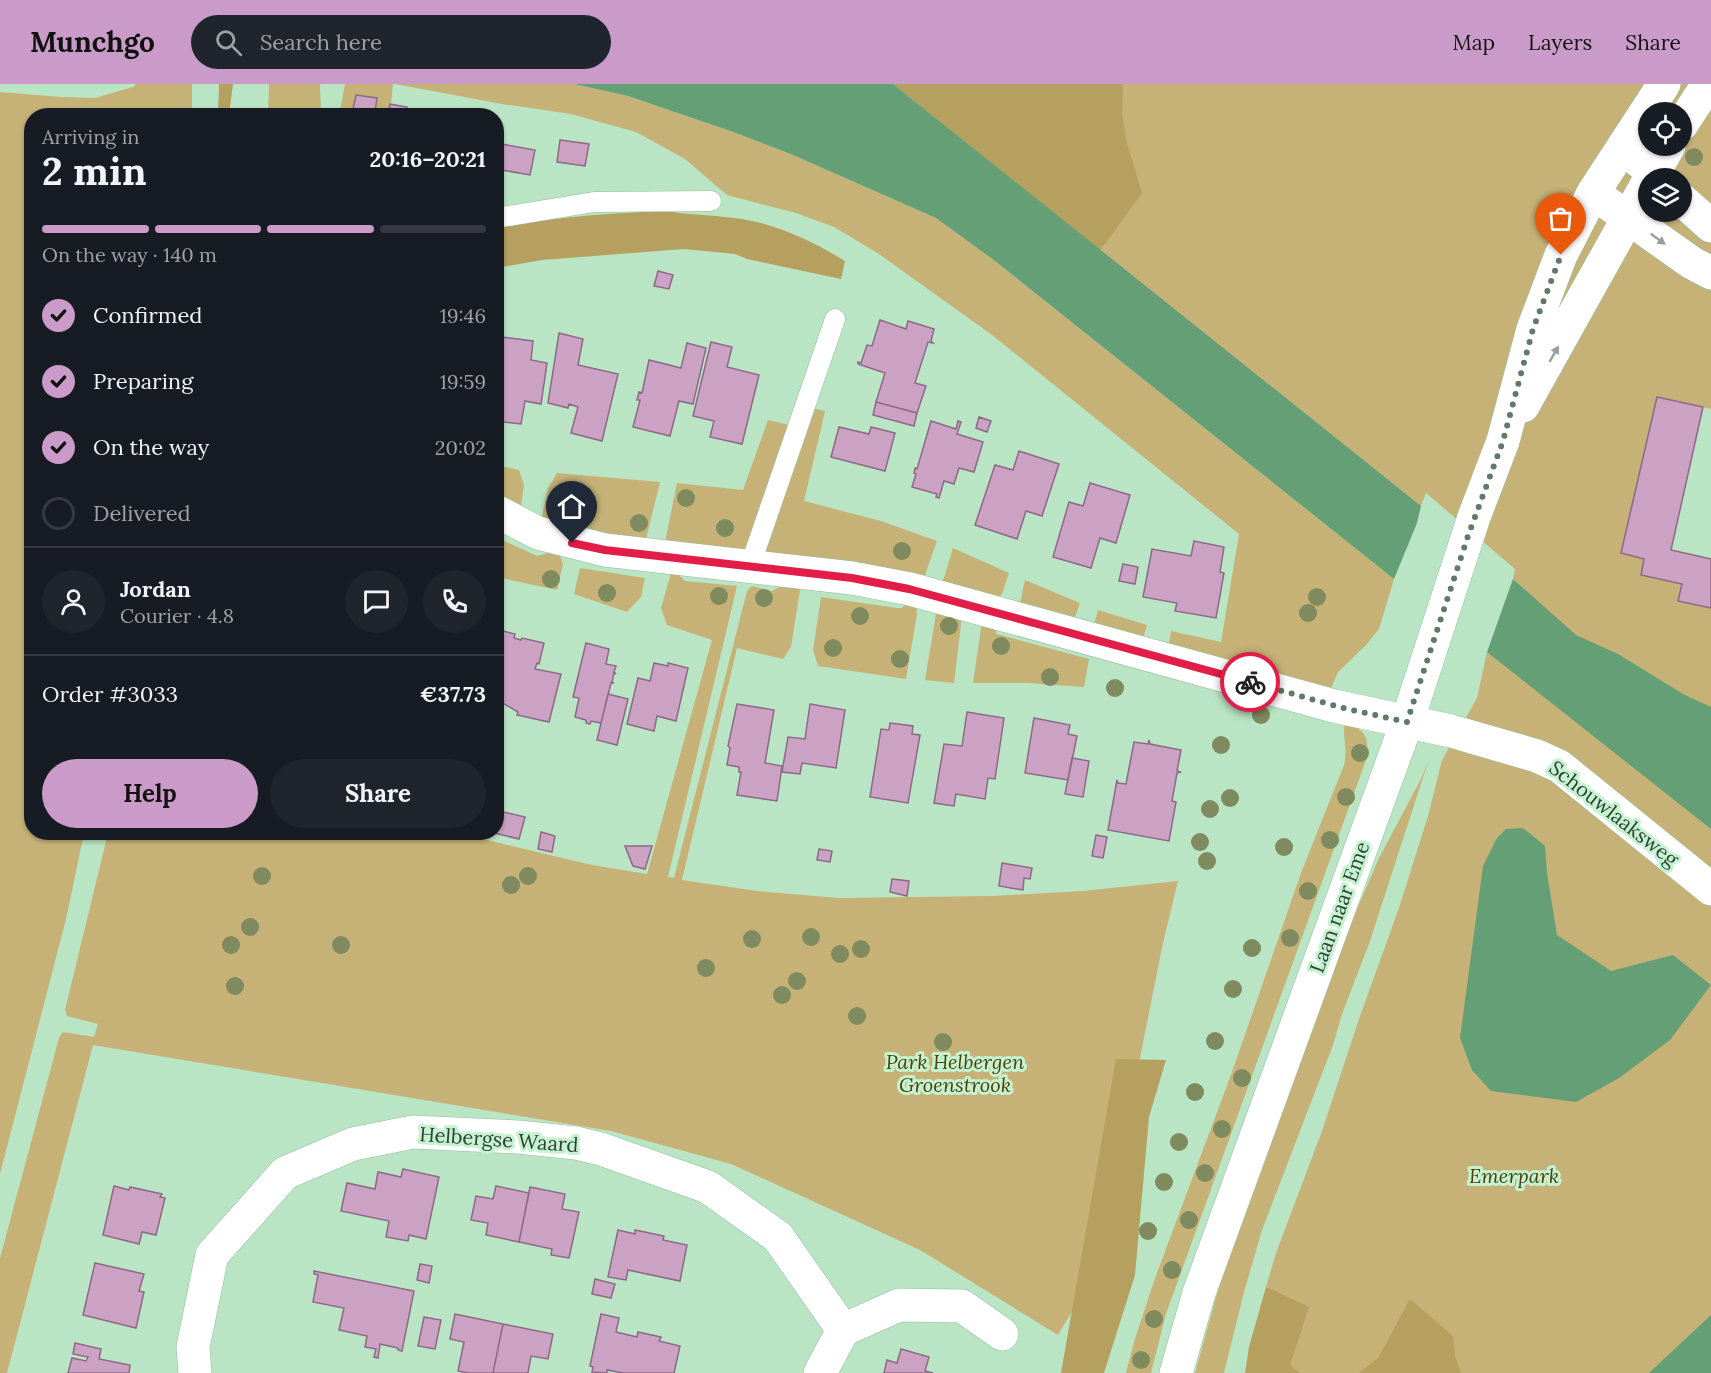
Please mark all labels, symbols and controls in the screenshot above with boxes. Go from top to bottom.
search box [191,15,611,69]
text: Munchgo [30,24,155,60]
icon: search [212,26,245,59]
text: Search here [260,28,382,56]
text: Map [1452,29,1495,56]
text: Layers [1528,29,1592,56]
text: Share [1625,29,1681,56]
map controls [1638,102,1692,222]
button: locate [1638,102,1692,156]
text: Arriving in [42,124,139,149]
text: 20:16–20:21 [370,145,486,173]
text: 2 min [42,146,147,196]
button: layers [1638,168,1692,222]
pin [1535,193,1586,255]
icon: bag [1544,202,1577,235]
one-way arrow [1651,232,1666,244]
text: On the way · 140 m [42,242,217,267]
icon: check [42,299,75,332]
text: Confirmed [93,301,202,329]
text: 19:46 [440,303,486,328]
one-way arrow [1548,346,1559,362]
icon: check [42,365,75,398]
text: Preparing [93,367,193,395]
text: 19:59 [440,369,486,394]
icon: check [42,431,75,464]
text: On the way [93,433,209,461]
text: 20:02 [435,435,486,460]
pin [546,481,597,543]
icon: home [555,490,588,523]
text: Delivered [93,499,191,527]
button: person [42,570,105,633]
button: chat [345,570,408,633]
button: phone [423,570,486,633]
text: Jordan [120,575,191,603]
text: Courier · 4.8 [120,603,234,628]
courier [1220,652,1280,712]
icon: bike [1234,666,1267,699]
text: Order #3033 [42,680,178,708]
text: €37.73 [420,680,486,708]
street label: Schouwlaaksweg [1544,755,1684,872]
button: Help [42,759,258,828]
button: Share [270,759,486,828]
street label: Laan naar Eme [1304,838,1374,976]
park label: Park Helbergen Groenstrook [886,1049,1025,1097]
street label: Helbergse Waard [419,1121,579,1157]
park label: Emerpark [1469,1163,1559,1188]

